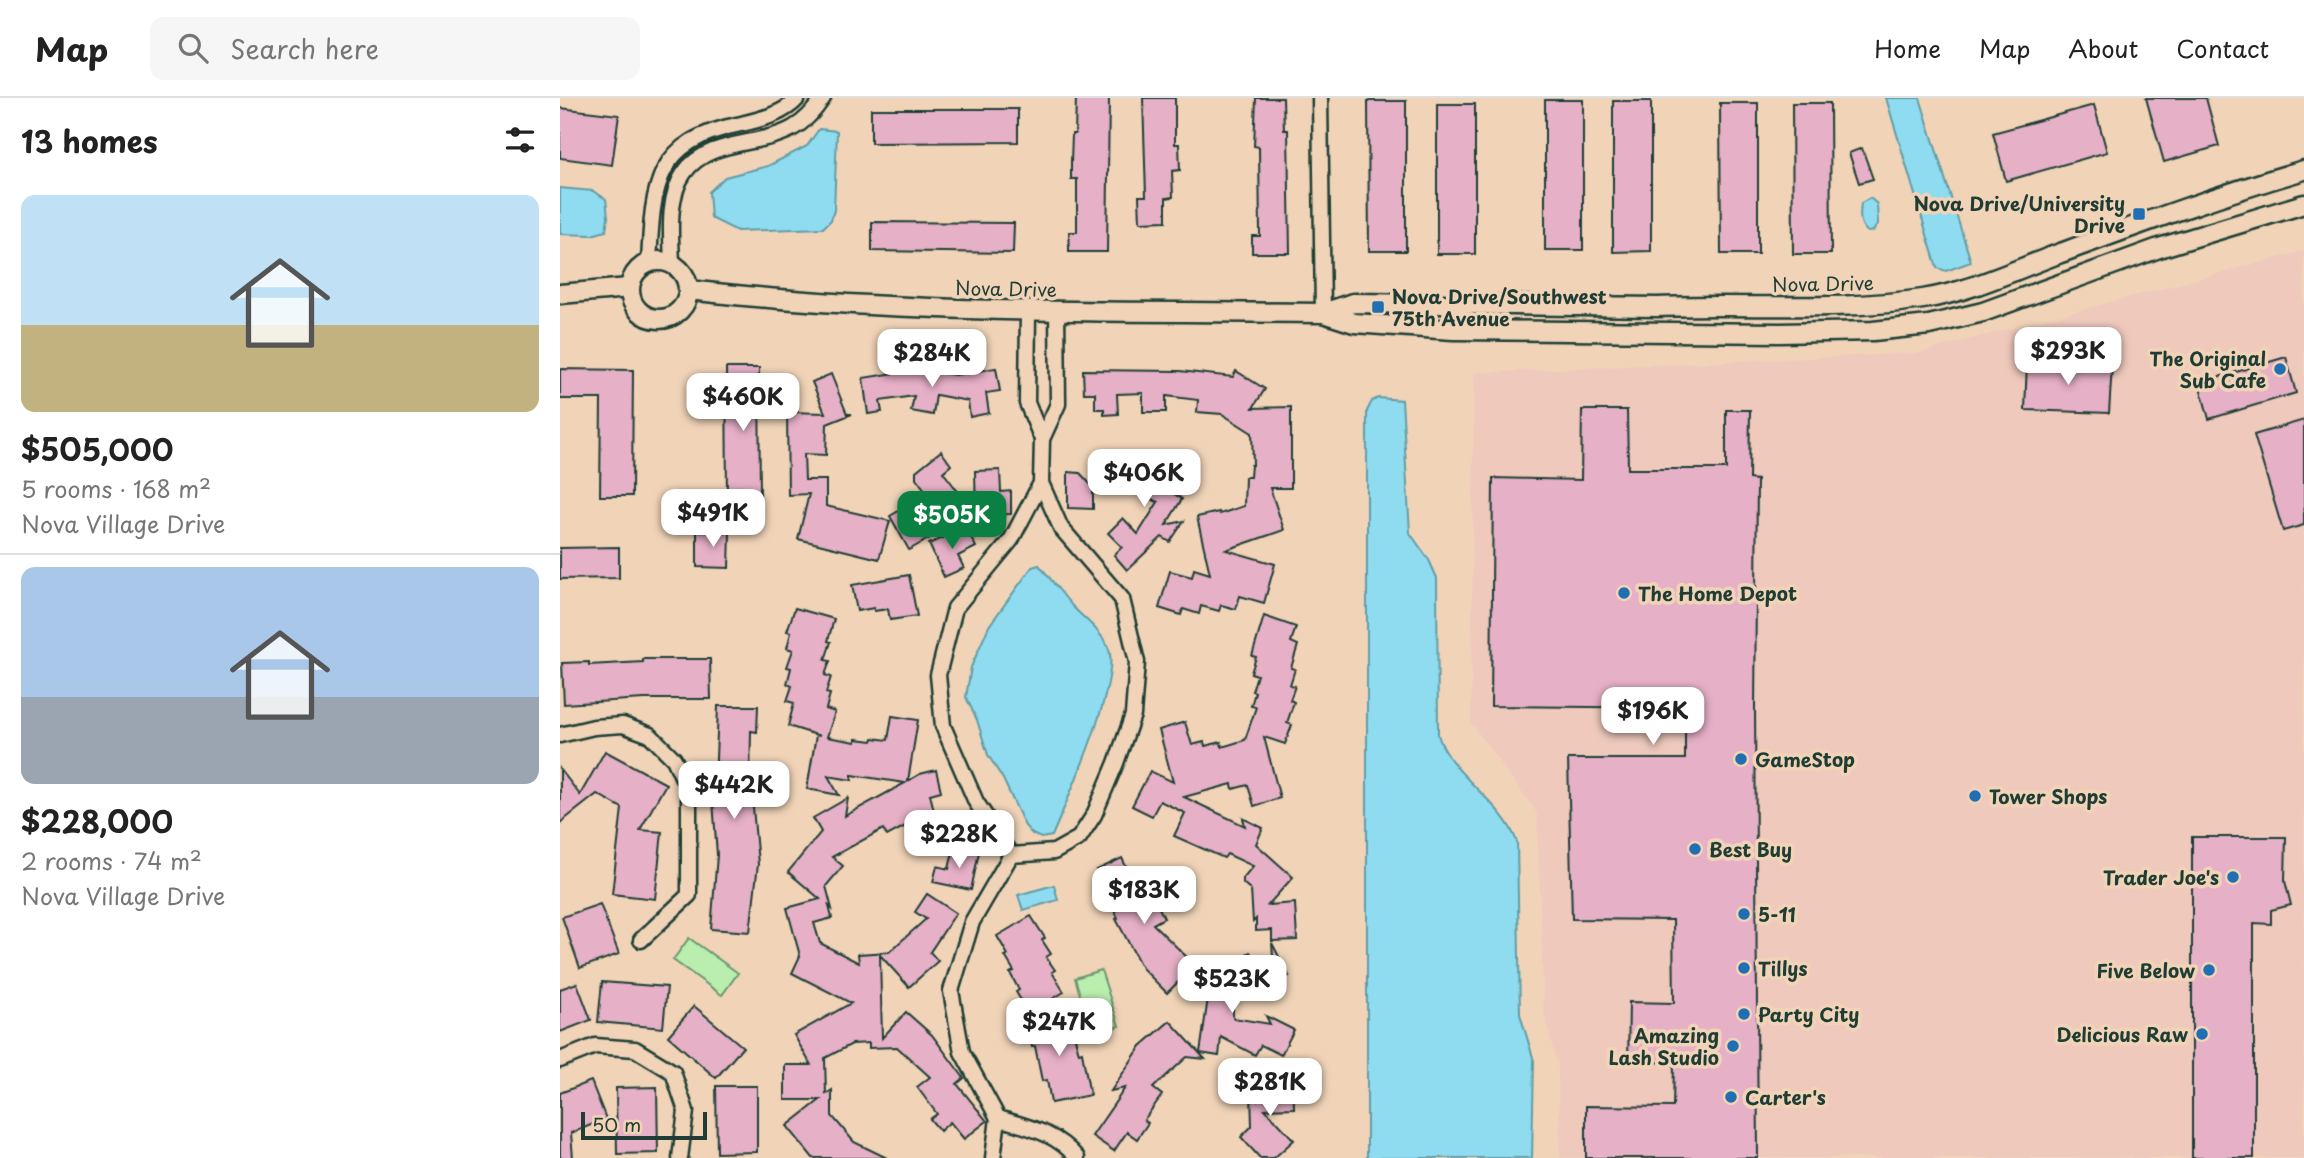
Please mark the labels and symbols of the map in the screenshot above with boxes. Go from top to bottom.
place label: Nova Drive/University Drive [1914,189,2125,239]
marker: Nova Drive/University Drive [2131,206,2147,222]
street label: Nova Drive [1772,268,1874,298]
street label: Nova Drive [955,273,1057,303]
place label: Nova Drive/Southwest 75th Avenue [1392,282,1607,332]
marker: Nova Drive/Southwest 75th Avenue [1370,299,1386,315]
pin: $293K [2019,328,2117,387]
pin: $284K [883,330,981,389]
place label: The Original Sub Cafe [2150,344,2266,394]
marker: The Original Sub Cafe [2272,361,2288,377]
pin: $460K [694,374,792,433]
pin: $406K [1095,450,1193,509]
pin: $491K [664,490,762,549]
pin: $505K [903,491,1001,551]
place label: The Home Depot [1638,579,1797,607]
marker: The Home Depot [1616,585,1632,601]
pin: $196K [1604,688,1702,747]
place label: GameStop [1755,745,1855,773]
marker: GameStop [1733,751,1749,767]
pin: $442K [685,762,783,821]
place label: Tower Shops [1989,782,2107,810]
marker: Tower Shops [1967,788,1983,804]
pin: $228K [910,810,1008,870]
place label: Best Buy [1709,835,1792,863]
marker: Best Buy [1687,841,1703,857]
place label: Trader Joe's [2103,863,2219,891]
pin: $183K [1095,866,1193,926]
marker: Trader Joe's [2225,869,2241,885]
place label: 5-11 [1758,900,1796,928]
marker: 5-11 [1736,906,1752,922]
place label: Tillys [1758,954,1808,982]
pin: $523K [1183,956,1281,1015]
place label: Five Below [2097,956,2195,984]
marker: Tillys [1736,960,1752,976]
marker: Five Below [2201,962,2217,978]
pin: $247K [1010,998,1108,1058]
place label: Party City [1758,1000,1859,1028]
marker: Party City [1736,1006,1752,1022]
place label: Delicious Raw [2056,1020,2188,1048]
place label: Amazing Lash Studio [1609,1021,1719,1071]
marker: Delicious Raw [2194,1026,2210,1042]
marker: Amazing Lash Studio [1725,1038,1741,1054]
pin: $281K [1221,1058,1319,1118]
place label: Carter's [1745,1083,1826,1111]
marker: Carter's [1723,1089,1739,1105]
scale bar [581,1109,707,1141]

